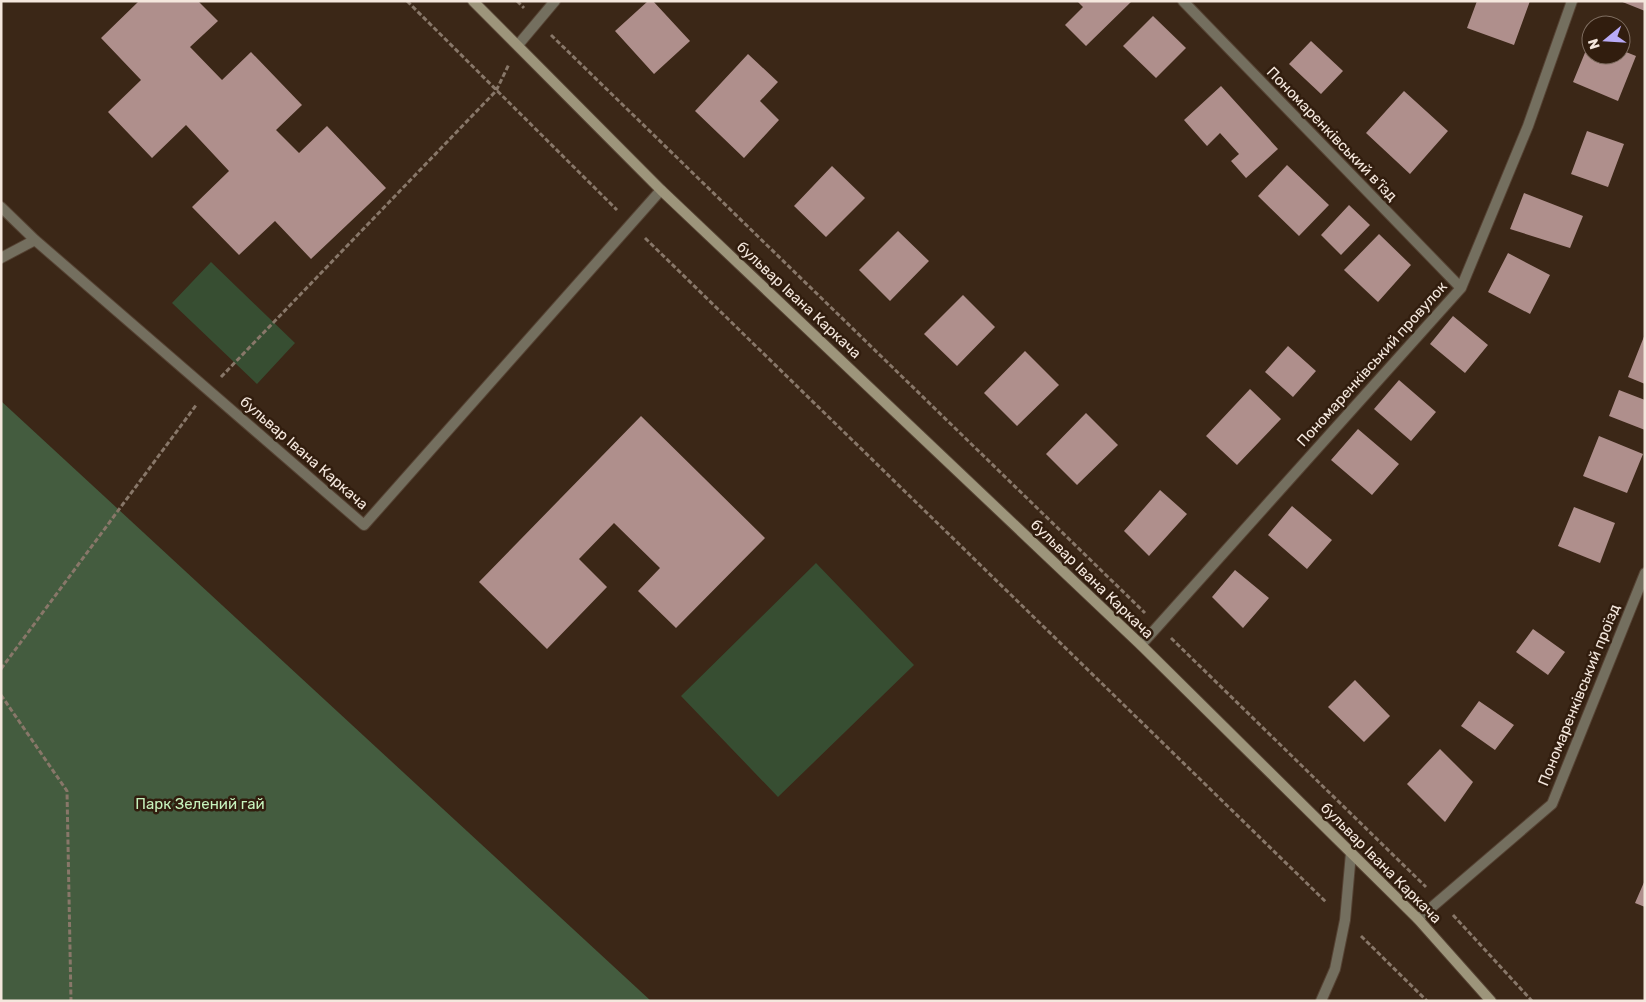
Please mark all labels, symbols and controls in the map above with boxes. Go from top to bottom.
north arrow [1581,15,1631,65]
text: N [1584,36,1604,51]
street label: Пономаренківський в’їзд [1263,63,1401,205]
street label: бульвар Івана Каркача [733,238,865,362]
street label: Пономаренківський провулок [1293,278,1451,450]
street label: бульвар Івана Каркача [236,393,372,513]
street label: бульвар Івана Каркача [1027,516,1157,642]
street label: Пономаренківський проїзд [1534,601,1624,789]
park label: Парк Зелений гай [135,795,265,813]
street label: бульвар Івана Каркача [1317,799,1445,927]

